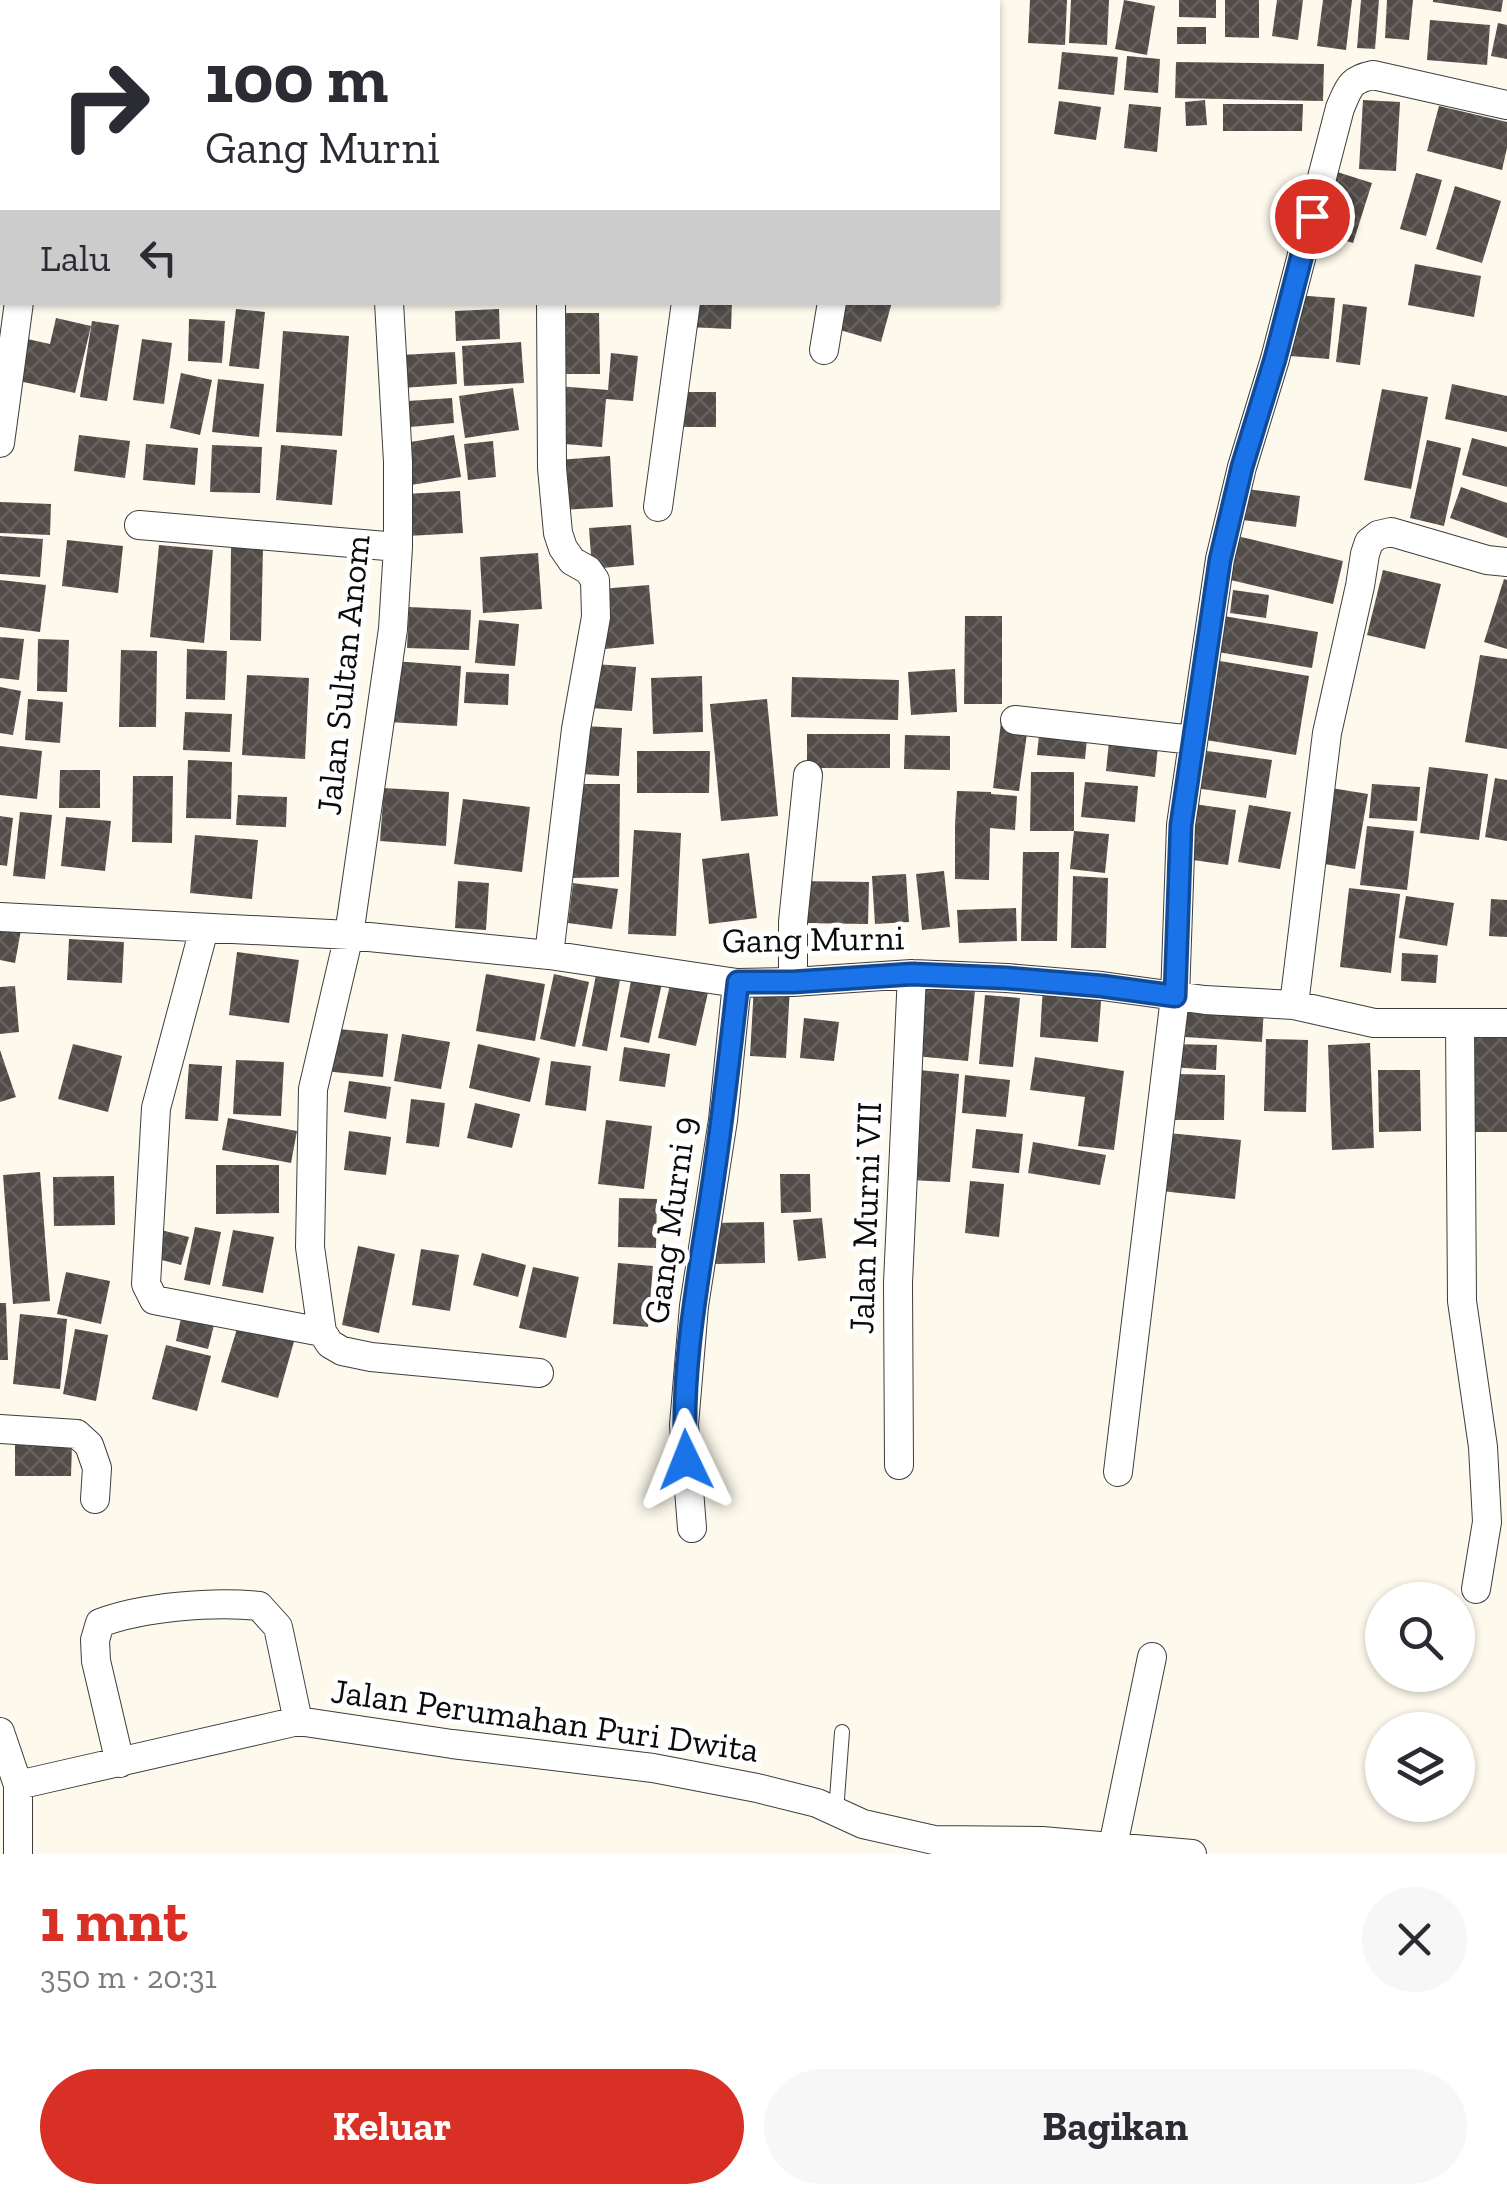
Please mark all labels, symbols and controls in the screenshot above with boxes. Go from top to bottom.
text: 100 m [205,36,388,120]
icon: right [40,40,170,170]
text: Gang Murni [205,121,440,175]
pin [1270,174,1355,259]
icon: arrive [1285,189,1340,244]
icon: left [131,230,186,285]
text: Lalu [40,235,111,281]
street label: Jalan Sultan Anom [307,533,379,817]
street label: Gang Murni [721,916,905,962]
street label: Jalan Murni VII [840,1101,890,1335]
street label: Gang Murni 9 [635,1114,705,1326]
position arrow [634,1408,738,1512]
map controls [1365,1582,1475,1822]
button: search [1365,1582,1475,1692]
street label: Jalan Perumahan Puri Dwita [329,1669,762,1771]
button: layers [1365,1712,1475,1822]
text: 1 mnt [40,1884,187,1956]
button: close [1362,1887,1467,1992]
text: 350 m · 20:31 [40,1958,217,1996]
button: Keluar [40,2069,744,2184]
button: Bagikan [764,2069,1467,2184]

